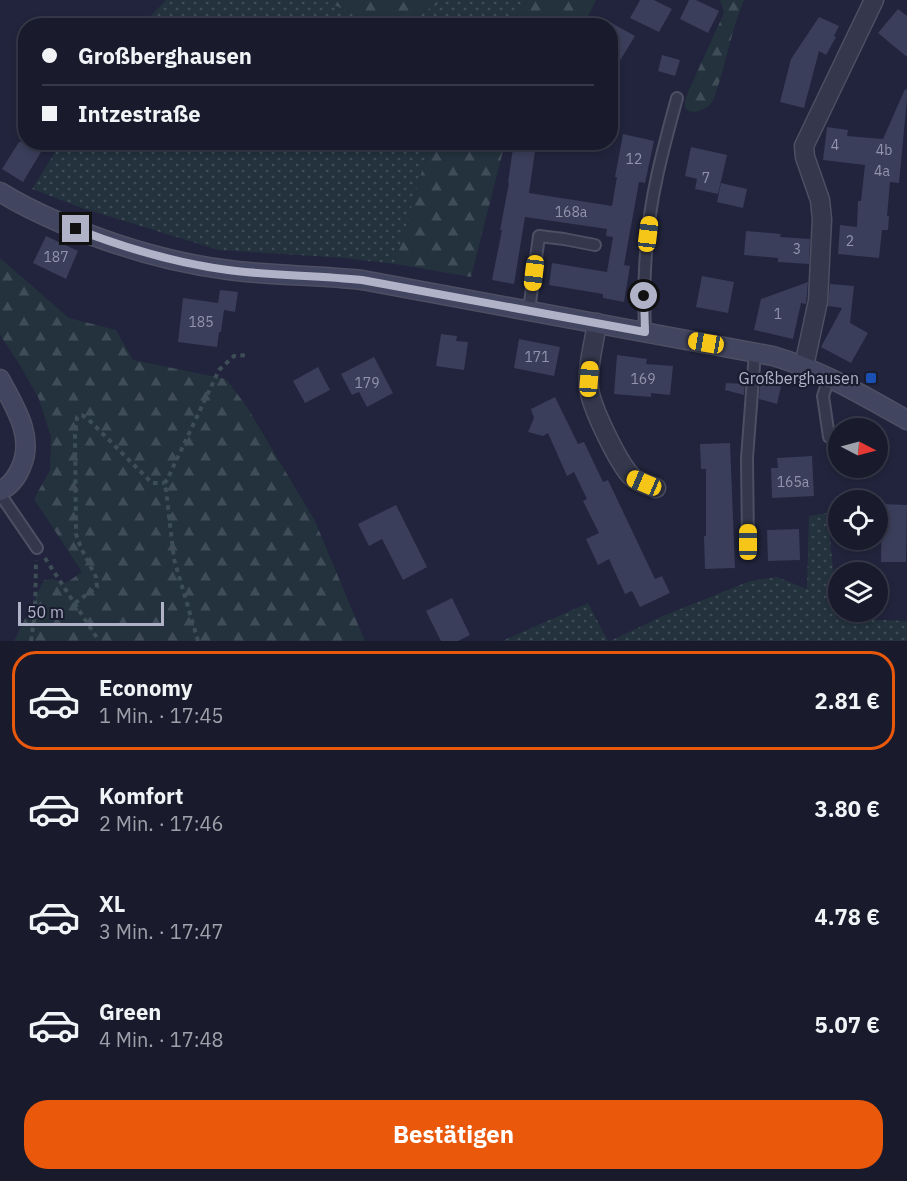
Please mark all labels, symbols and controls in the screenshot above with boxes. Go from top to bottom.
text: Großberghausen [78,41,252,70]
text: Intzestraße [78,99,201,128]
house number: 4 [831,136,839,154]
house number: 4b [876,141,892,159]
house number: 12 [626,150,642,168]
house number: 4a [874,162,890,180]
house number: 7 [702,169,710,187]
house number: 168a [555,203,588,221]
route end [62,215,89,242]
car [637,215,659,253]
house number: 2 [846,232,854,250]
house number: 3 [793,240,801,258]
house number: 187 [43,248,69,266]
car [523,254,545,292]
route start [630,282,657,309]
house number: 1 [774,305,782,323]
house number: 185 [188,313,214,331]
car [687,331,725,355]
house number: 171 [524,348,550,366]
car [579,360,599,398]
place label: Großberghausen [739,368,859,388]
house number: 169 [630,370,656,388]
marker: Großberghausen [864,371,878,385]
house number: 179 [354,374,380,392]
north arrow [828,418,888,478]
map controls [828,418,888,622]
car [624,468,664,498]
house number: 165a [777,473,810,491]
button: locate [828,490,888,550]
car [739,524,757,560]
button: layers [828,562,888,622]
scale bar [18,599,164,626]
text: 50 m [27,602,64,622]
text: Economy [99,673,193,702]
icon: car [27,674,81,728]
text: 2.81 € [815,686,880,715]
text: 1 Min. · 17:45 [99,702,224,729]
text: Komfort [99,781,184,810]
icon: car [27,782,81,836]
text: 3.80 € [815,794,880,823]
text: 2 Min. · 17:46 [99,810,224,837]
text: XL [99,889,125,918]
icon: car [27,890,81,944]
text: 4.78 € [815,902,880,931]
text: 3 Min. · 17:47 [99,918,224,945]
text: Green [99,997,161,1026]
icon: car [27,998,81,1052]
text: 5.07 € [815,1010,880,1039]
text: 4 Min. · 17:48 [99,1026,224,1053]
button: Bestätigen [24,1100,883,1169]

